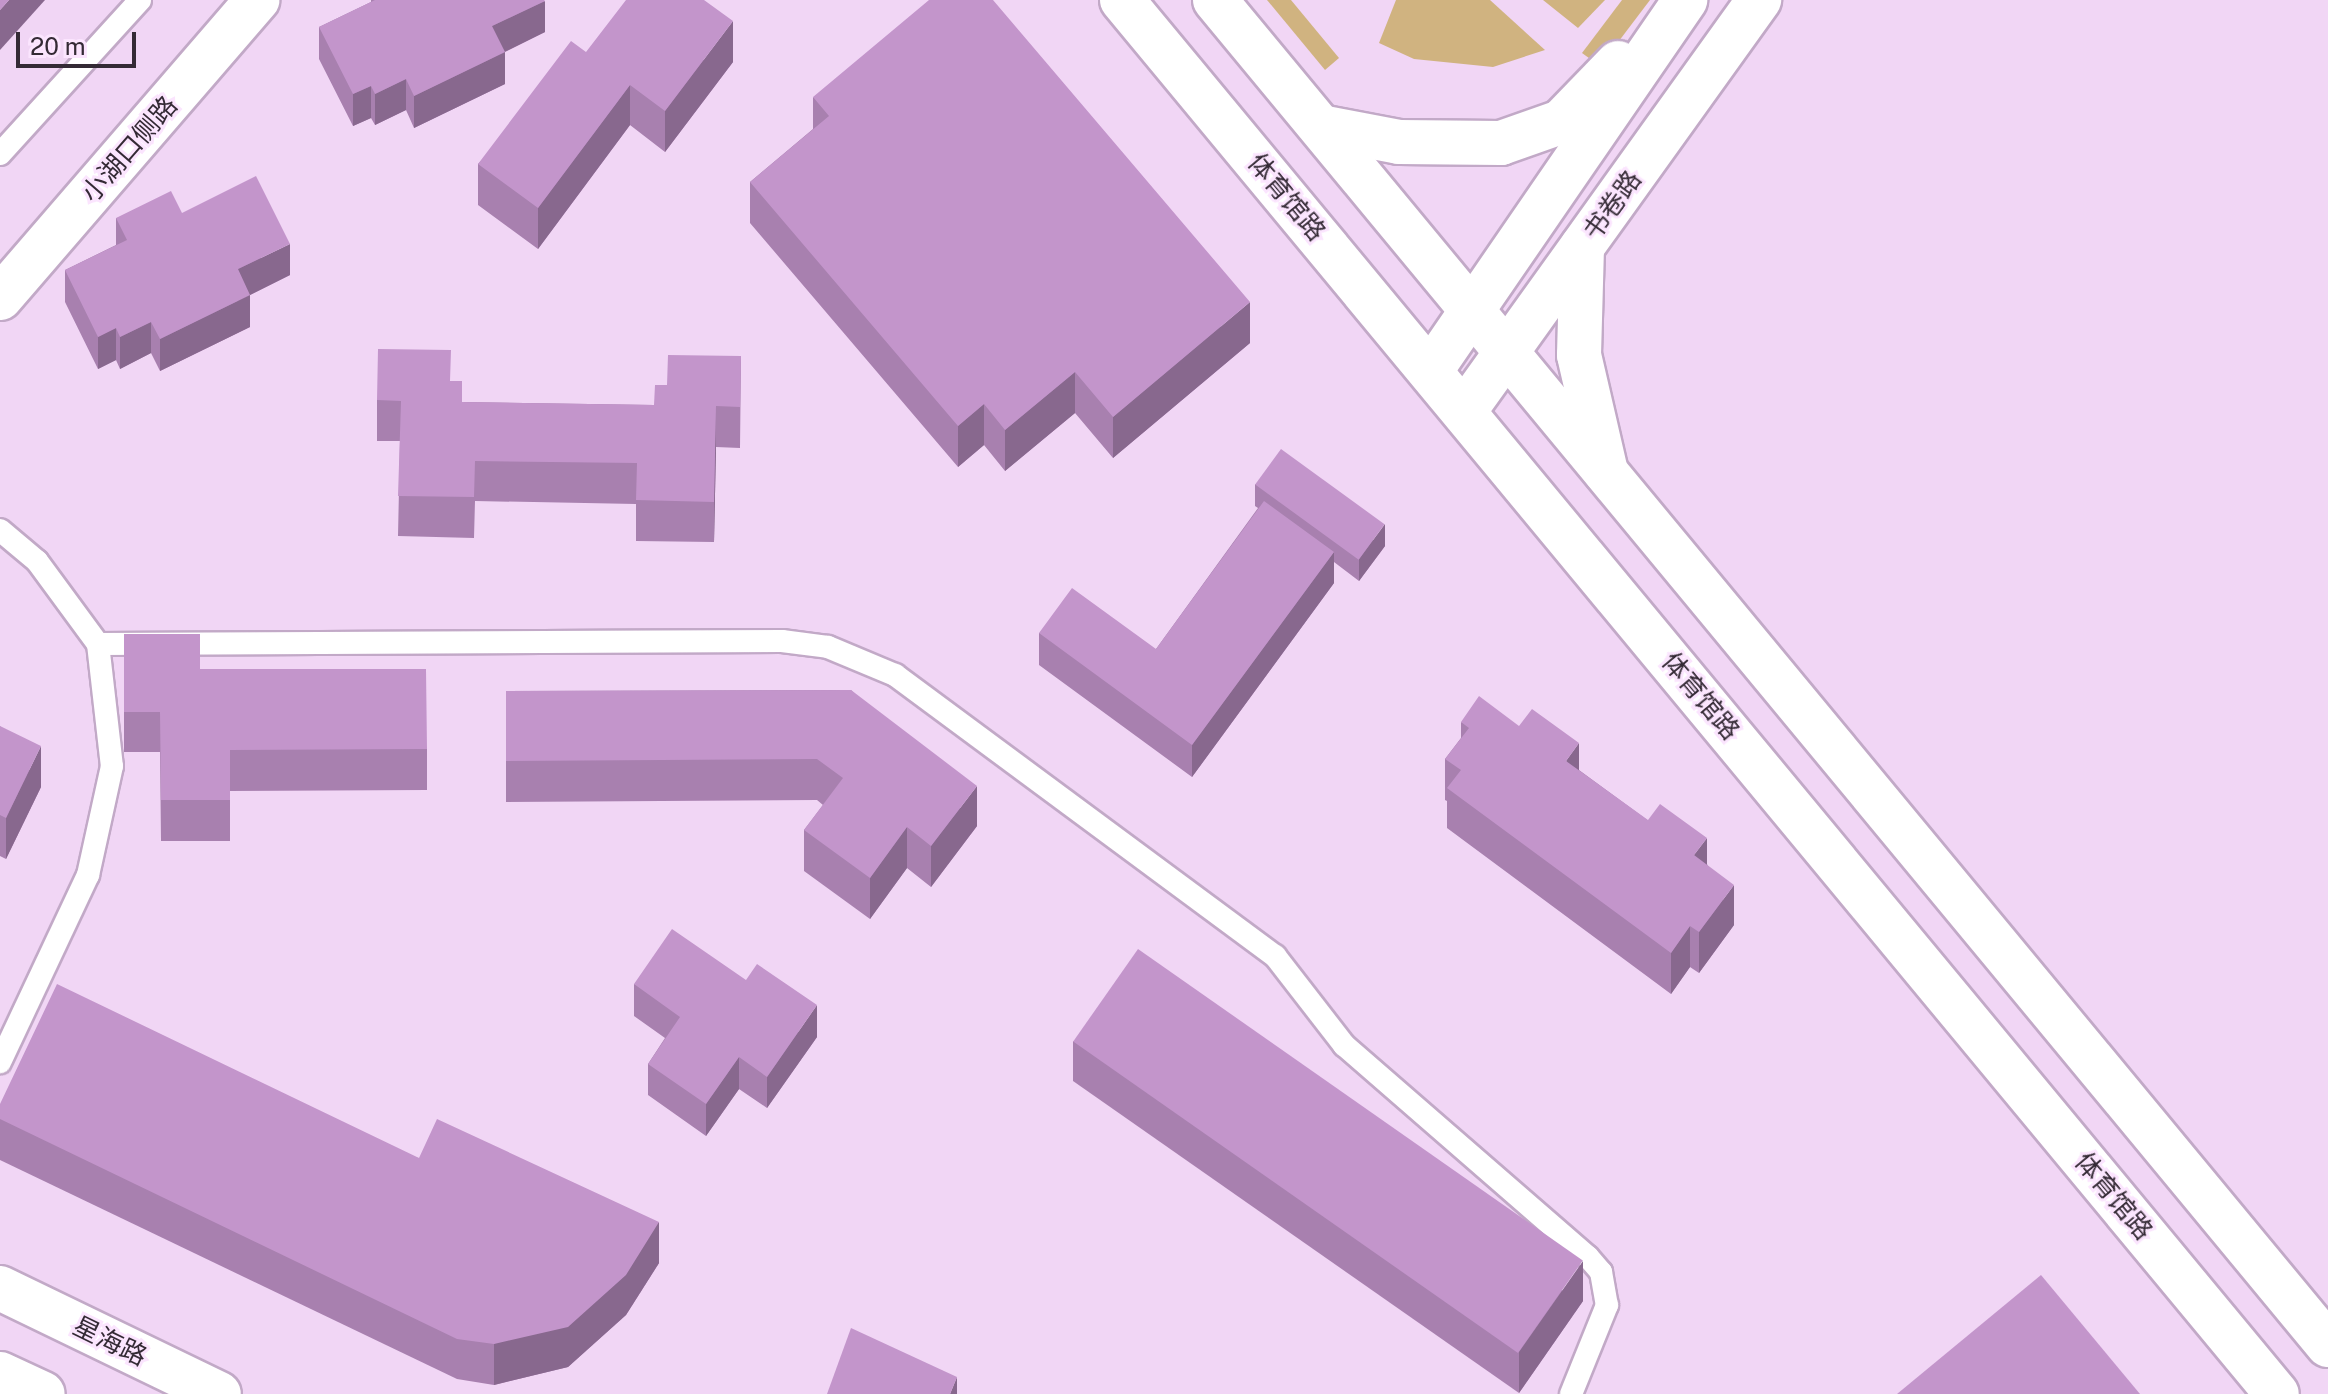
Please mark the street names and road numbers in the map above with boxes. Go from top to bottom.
street label: 小湖口侧路 [75,90,183,208]
street label: 体育馆路 [1242,147,1332,247]
street label: 书卷路 [1576,164,1648,246]
street label: 体育馆路 [1656,646,1746,746]
street label: 体育馆路 [2069,1146,2159,1246]
street label: 星海路 [68,1310,152,1372]

